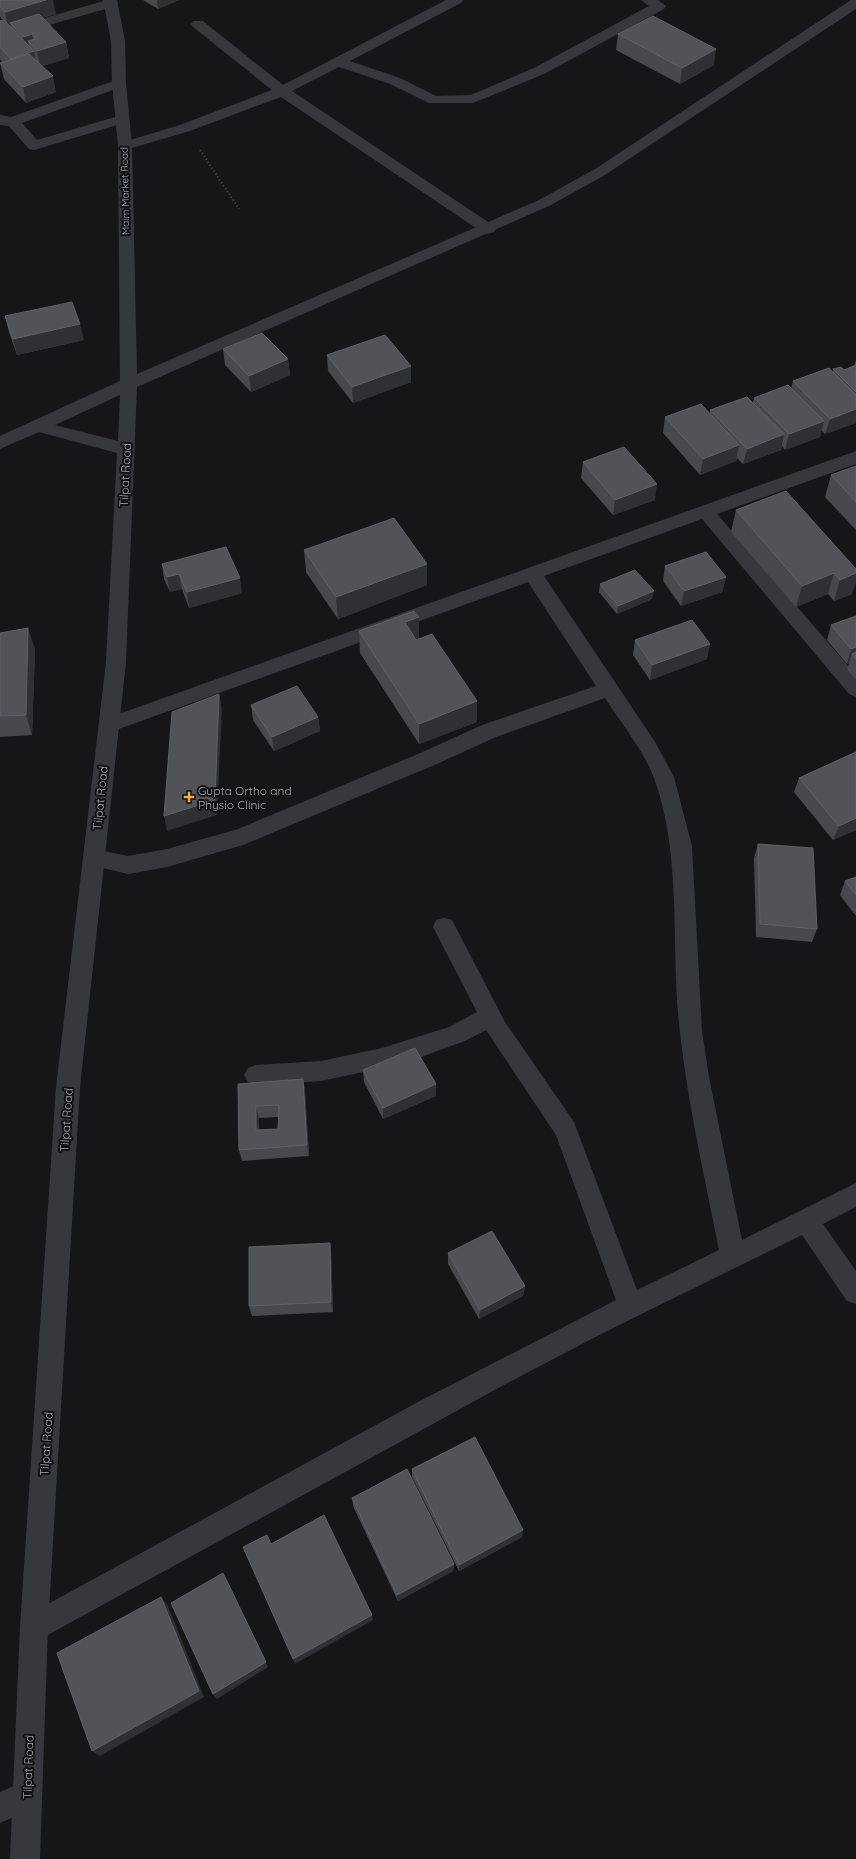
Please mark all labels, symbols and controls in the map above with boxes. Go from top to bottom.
street label: Maim Market Road [118,147,132,235]
street label: Tilpat Road [116,443,134,507]
street label: Tilpat Road [89,765,111,831]
place label: Gupta Ortho and Physio Clinic [198,783,292,812]
marker: Gupta Ortho and Physio Clinic [183,791,195,803]
street label: Tilpat Road [56,1087,76,1153]
street label: Tilpat Road [36,1411,56,1477]
street label: Tilpat Road [19,1735,37,1799]

